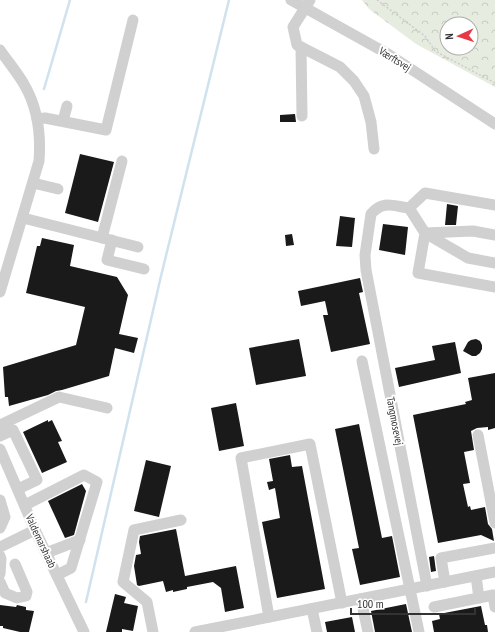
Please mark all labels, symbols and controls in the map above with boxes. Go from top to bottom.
north arrow [439,16,479,56]
text: N [442,33,456,40]
street label: Værftsvej [375,43,414,74]
street label: Tangmosevej [383,396,407,446]
street label: Valdemarshaab [22,511,60,570]
scale bar [351,590,475,616]
text: 100 m [357,596,384,611]

